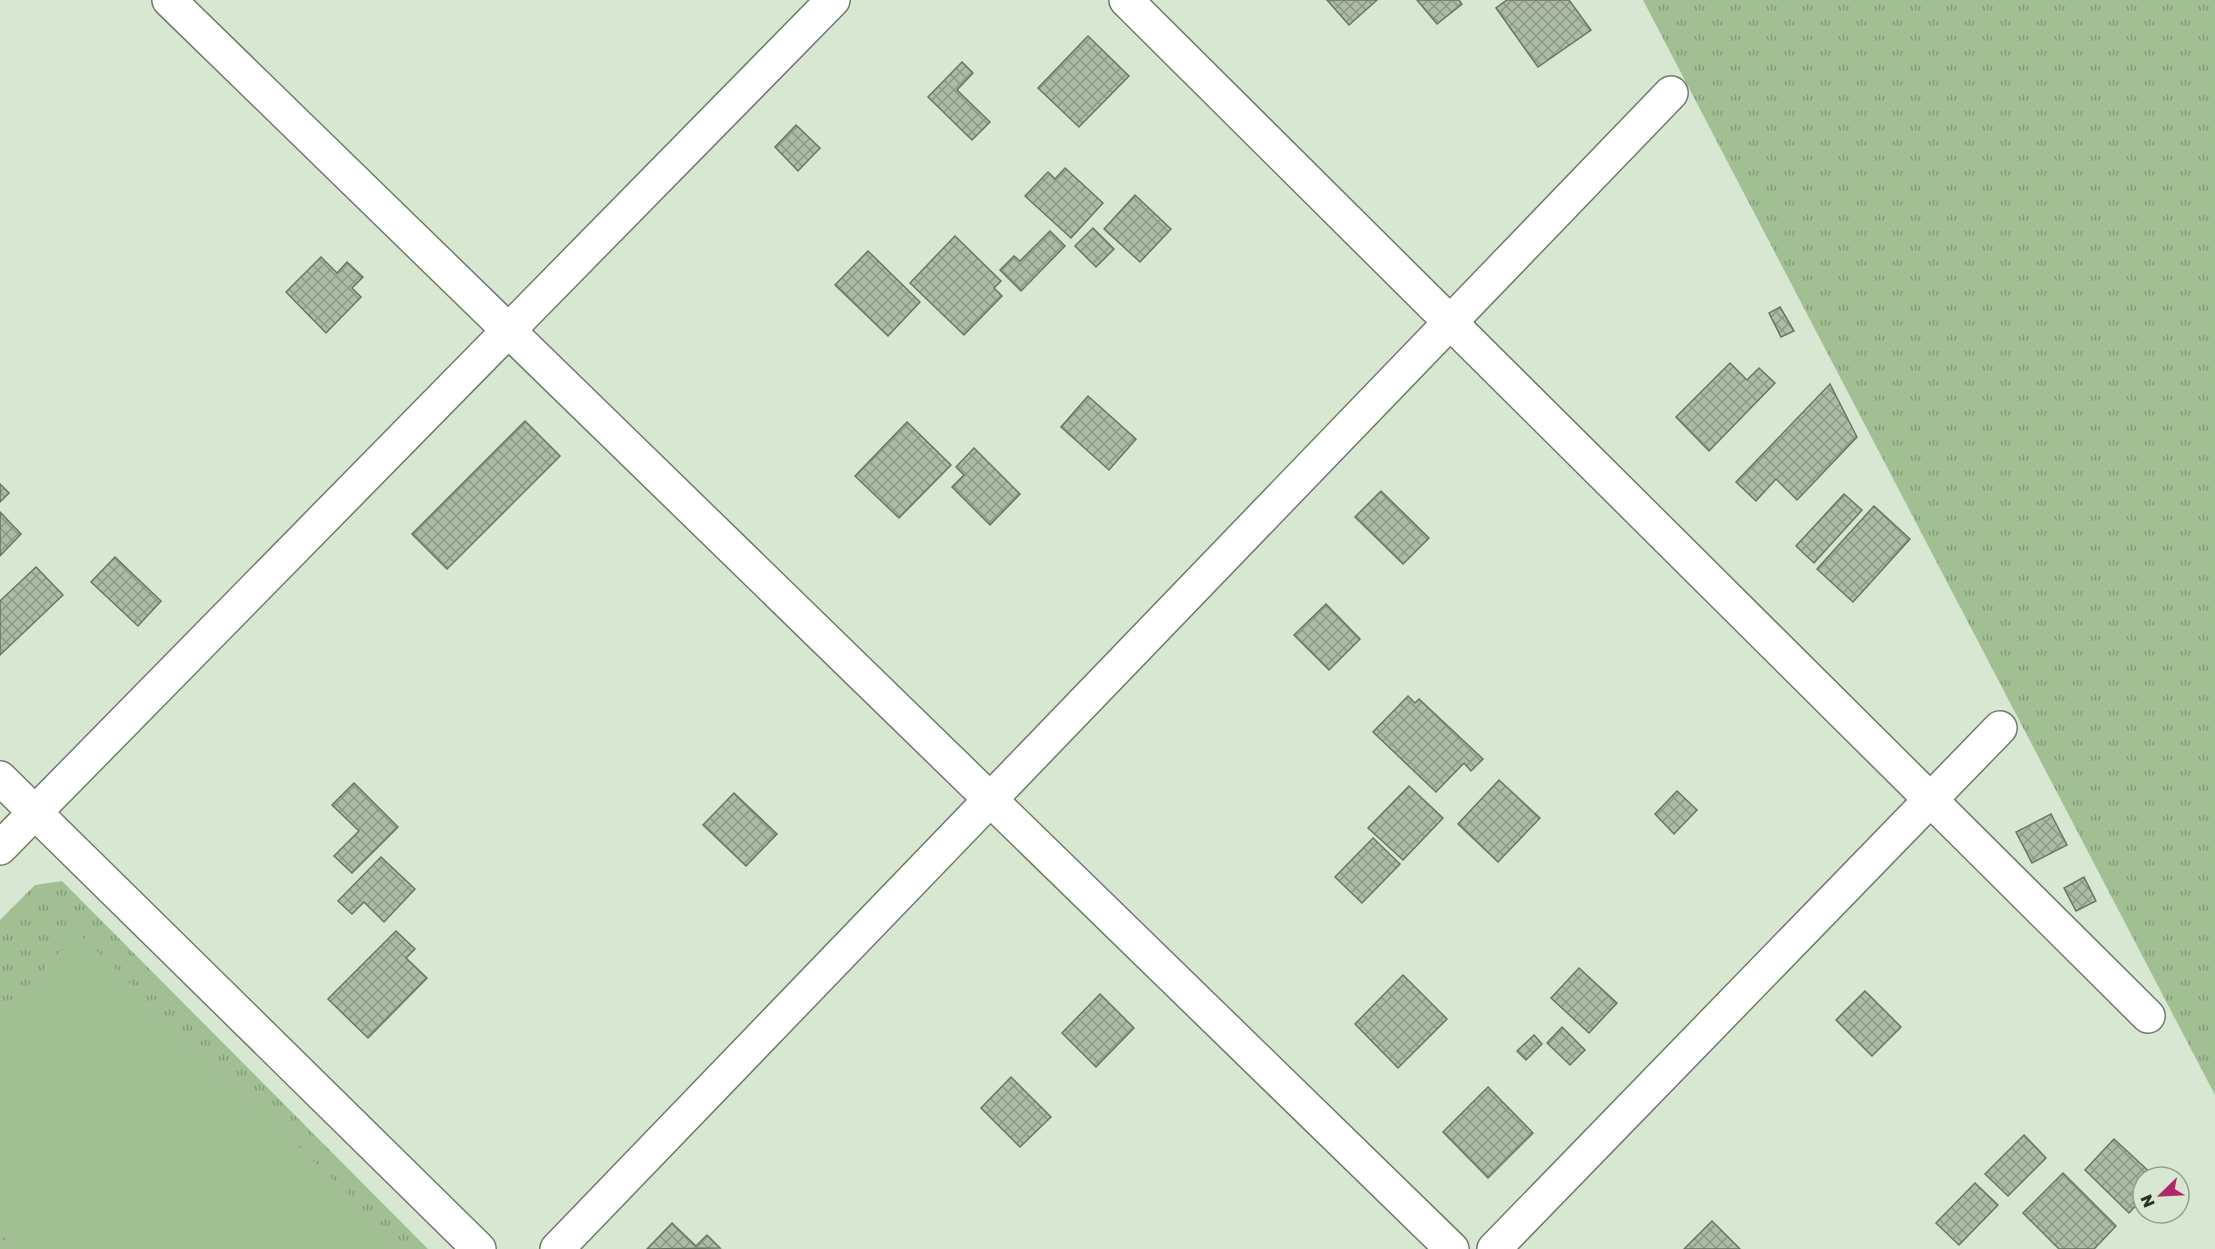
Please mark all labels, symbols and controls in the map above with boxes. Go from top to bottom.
north arrow [2131,1165,2191,1225]
text: N [2136,1191,2159,1211]

